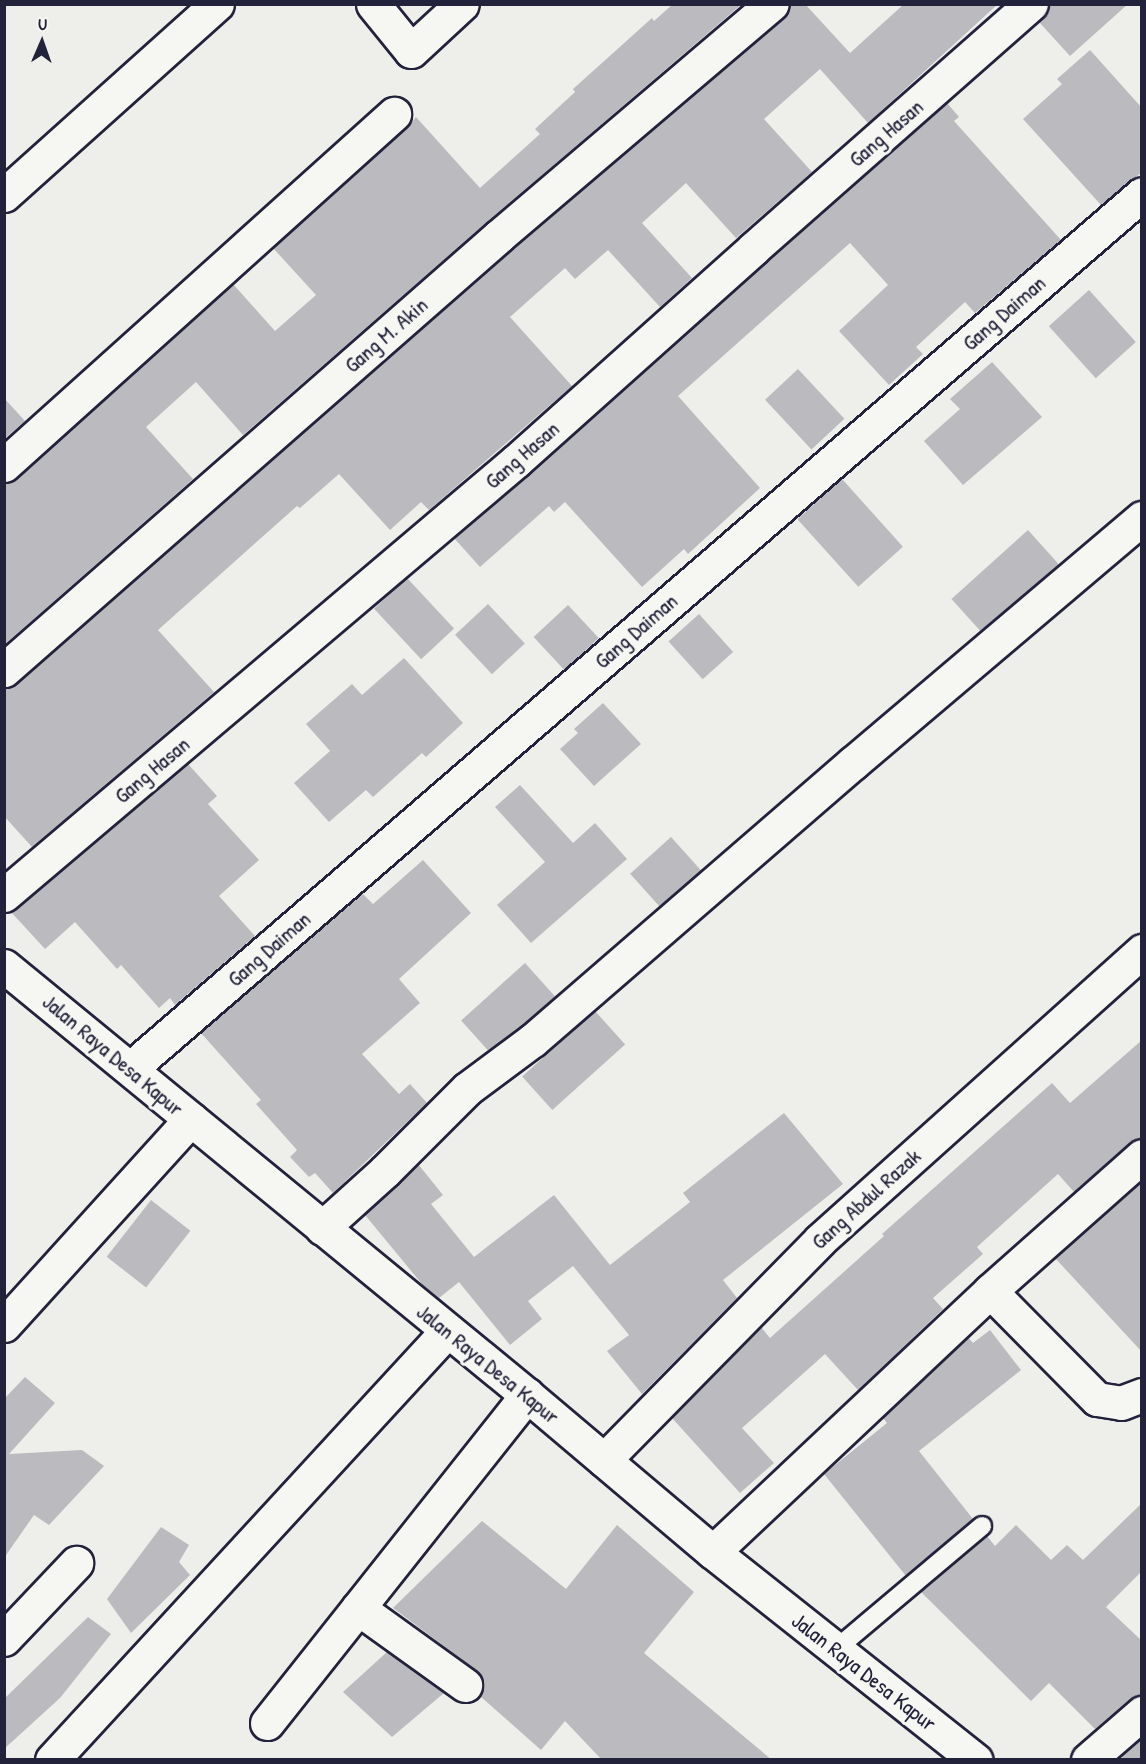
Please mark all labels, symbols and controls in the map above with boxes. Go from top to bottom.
north arrow [12,12,72,72]
text: U [38,13,47,35]
street label: Gang Hasan [843,94,929,172]
street label: Gang Daiman [957,270,1051,356]
street label: Gang M. Akin [339,292,433,378]
street label: Gang Hasan [479,416,565,494]
street label: Gang Daiman [589,588,683,674]
street label: Gang Hasan [109,731,195,809]
street label: Gang Daiman [222,906,316,992]
street label: Jalan Raya Desa Kapur [37,988,189,1122]
street label: Gang Abdul Razak [806,1143,926,1255]
street label: Jalan Raya Desa Kapur [411,1298,565,1430]
street label: Jalan Raya Desa Kapur [787,1607,941,1737]

